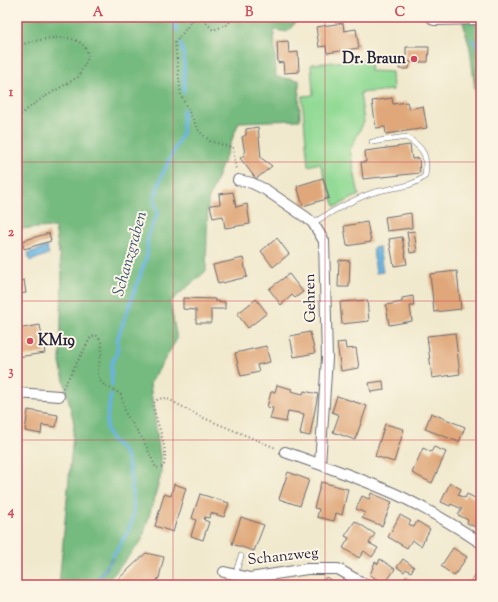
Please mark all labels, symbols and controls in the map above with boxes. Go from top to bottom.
text: A [93,4,104,22]
text: B [245,4,254,22]
text: C [395,4,405,22]
place label: Dr. Braun [342,49,406,70]
marker: Dr. Braun [409,54,419,64]
text: 1 [9,84,14,102]
water label: Schanzgraben [108,208,154,299]
text: 2 [8,224,15,242]
street label: Gehren [300,273,322,323]
place label: KM19 [38,331,75,352]
marker: KM19 [25,336,35,346]
text: 3 [8,363,14,381]
text: 4 [7,503,15,521]
street label: Schanzweg [247,543,319,571]

